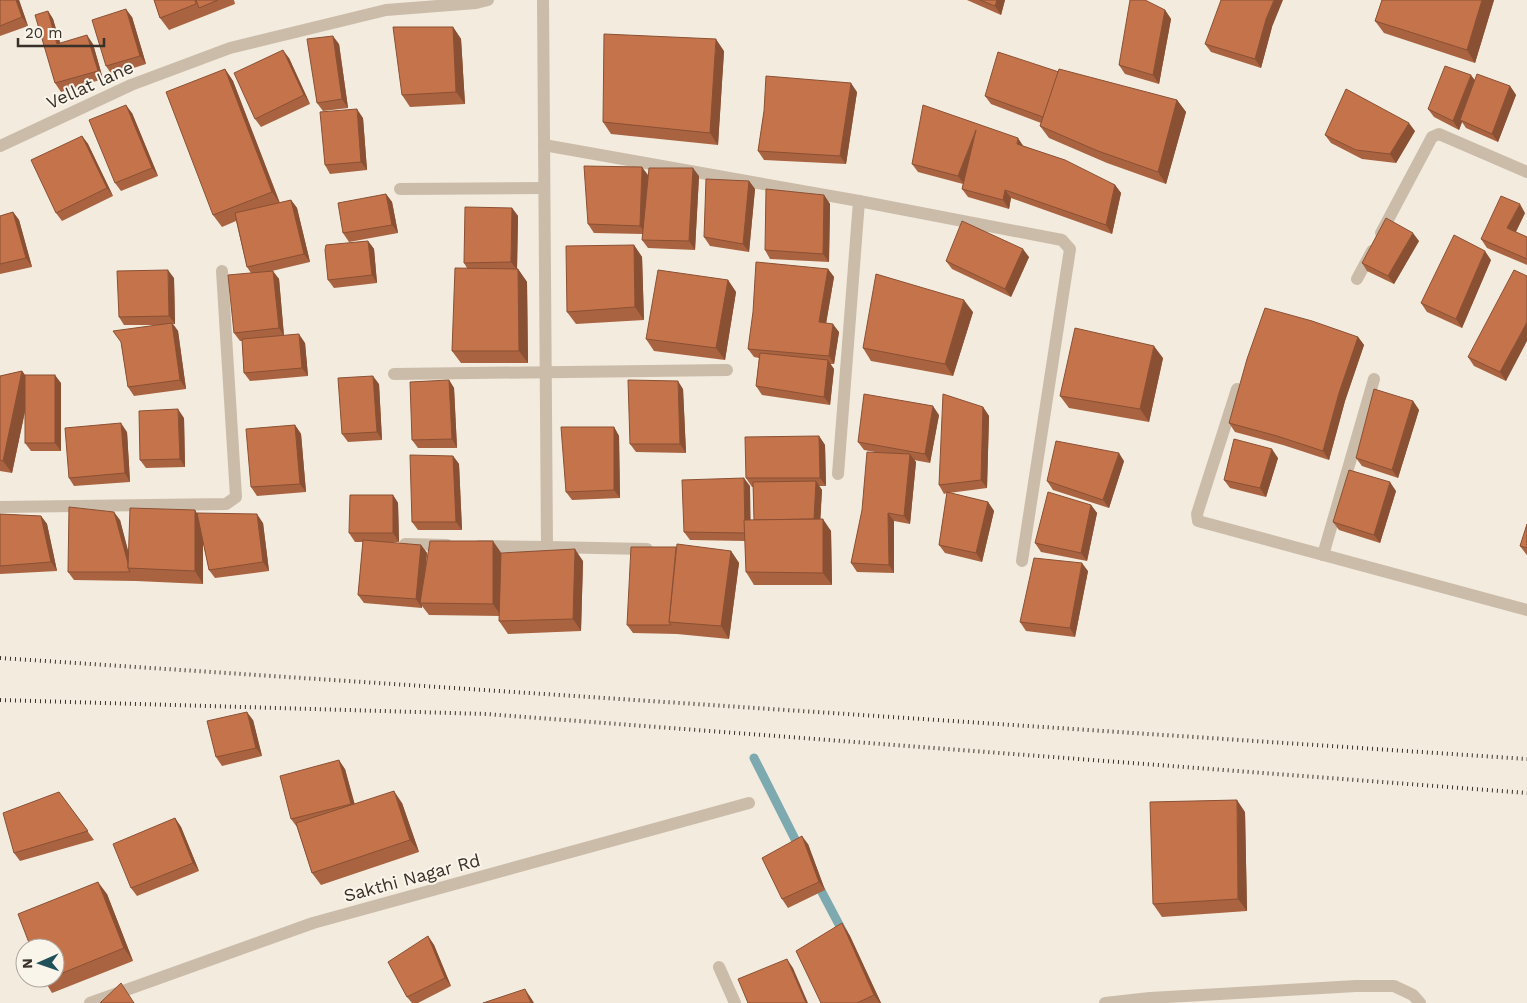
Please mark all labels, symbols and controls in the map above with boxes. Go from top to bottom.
scale bar [18,15,104,47]
text: 20 m [25,24,63,42]
street label: Vellat lane [43,56,137,113]
street label: Sakthi Nagar Rd [341,849,482,906]
north arrow [15,938,65,988]
text: N [19,958,35,969]

